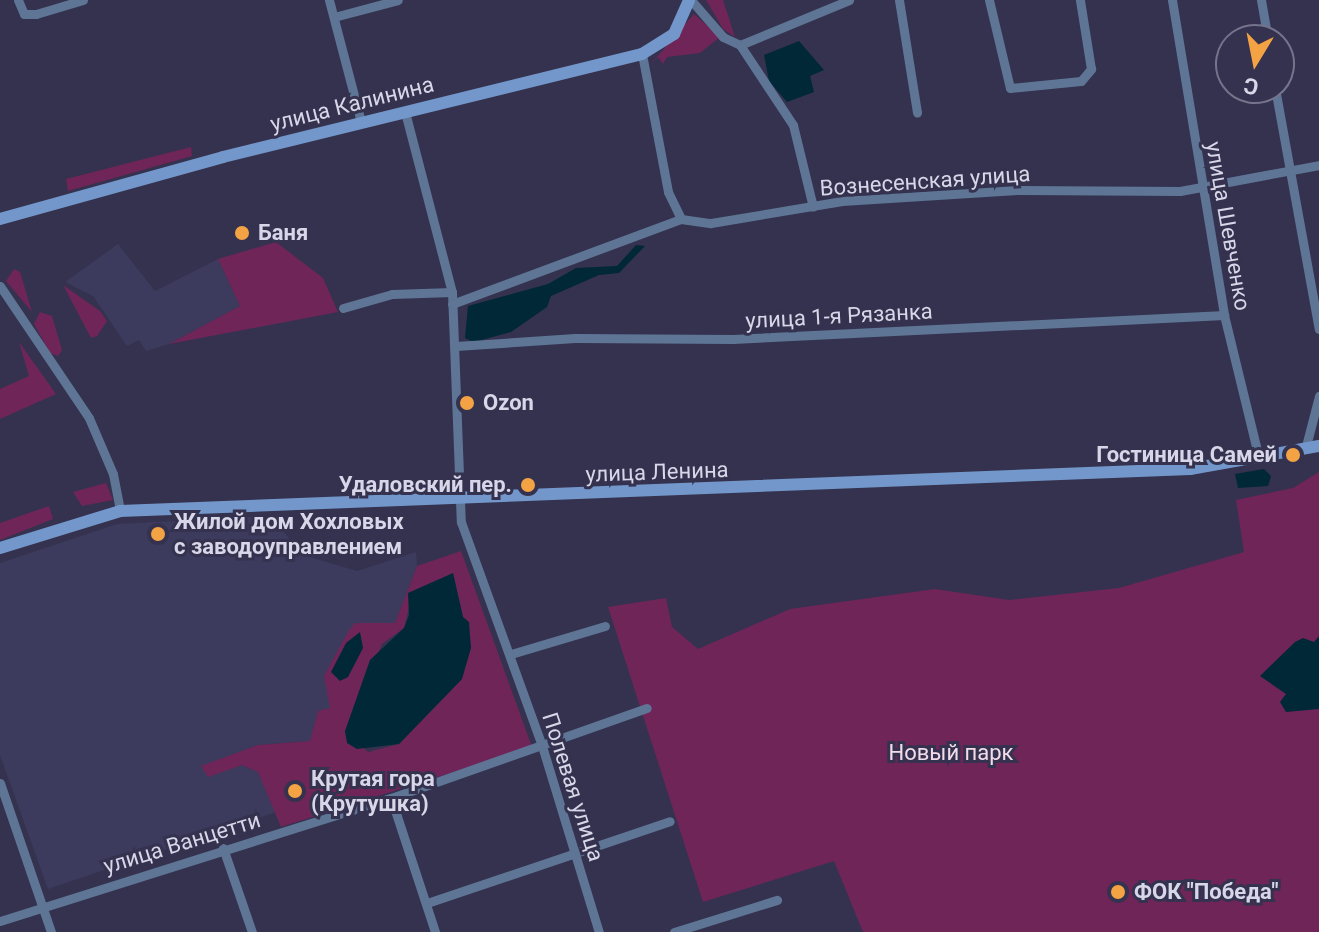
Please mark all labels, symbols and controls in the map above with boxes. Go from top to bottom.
north arrow [1215,24,1295,104]
street label: улица Калинина [268,71,436,137]
text: С [1242,73,1260,100]
street label: улица Шевченко [1200,139,1256,313]
street label: Вознесенская улица [819,160,1031,202]
place label: Баня [258,220,308,246]
marker: Баня [233,224,251,242]
street label: улица 1-я Рязанка [745,298,933,334]
place label: Ozon [483,390,534,416]
marker: Ozon [458,394,476,412]
place label: Гостиница Самей [1096,442,1277,468]
marker: Гостиница Самей [1284,446,1302,464]
street label: улица Ленина [585,456,729,488]
place label: Удаловский пер. [339,472,512,498]
marker: Удаловский пер. [519,476,537,494]
place label: Жилой дом Хохловых с заводоуправлением [174,508,404,560]
marker: Жилой дом Хохловых с заводоуправлением [149,525,167,543]
street label: Полевая улица [537,709,609,865]
park label: Новый парк [889,740,1013,766]
place label: Крутая гора (Крутушка) [311,765,435,816]
marker: Крутая гора (Крутушка) [286,782,304,800]
street label: улица Ванцетти [100,807,264,879]
place label: ФОК "Победа" [1134,879,1279,905]
marker: ФОК "Победа" [1109,883,1127,901]

